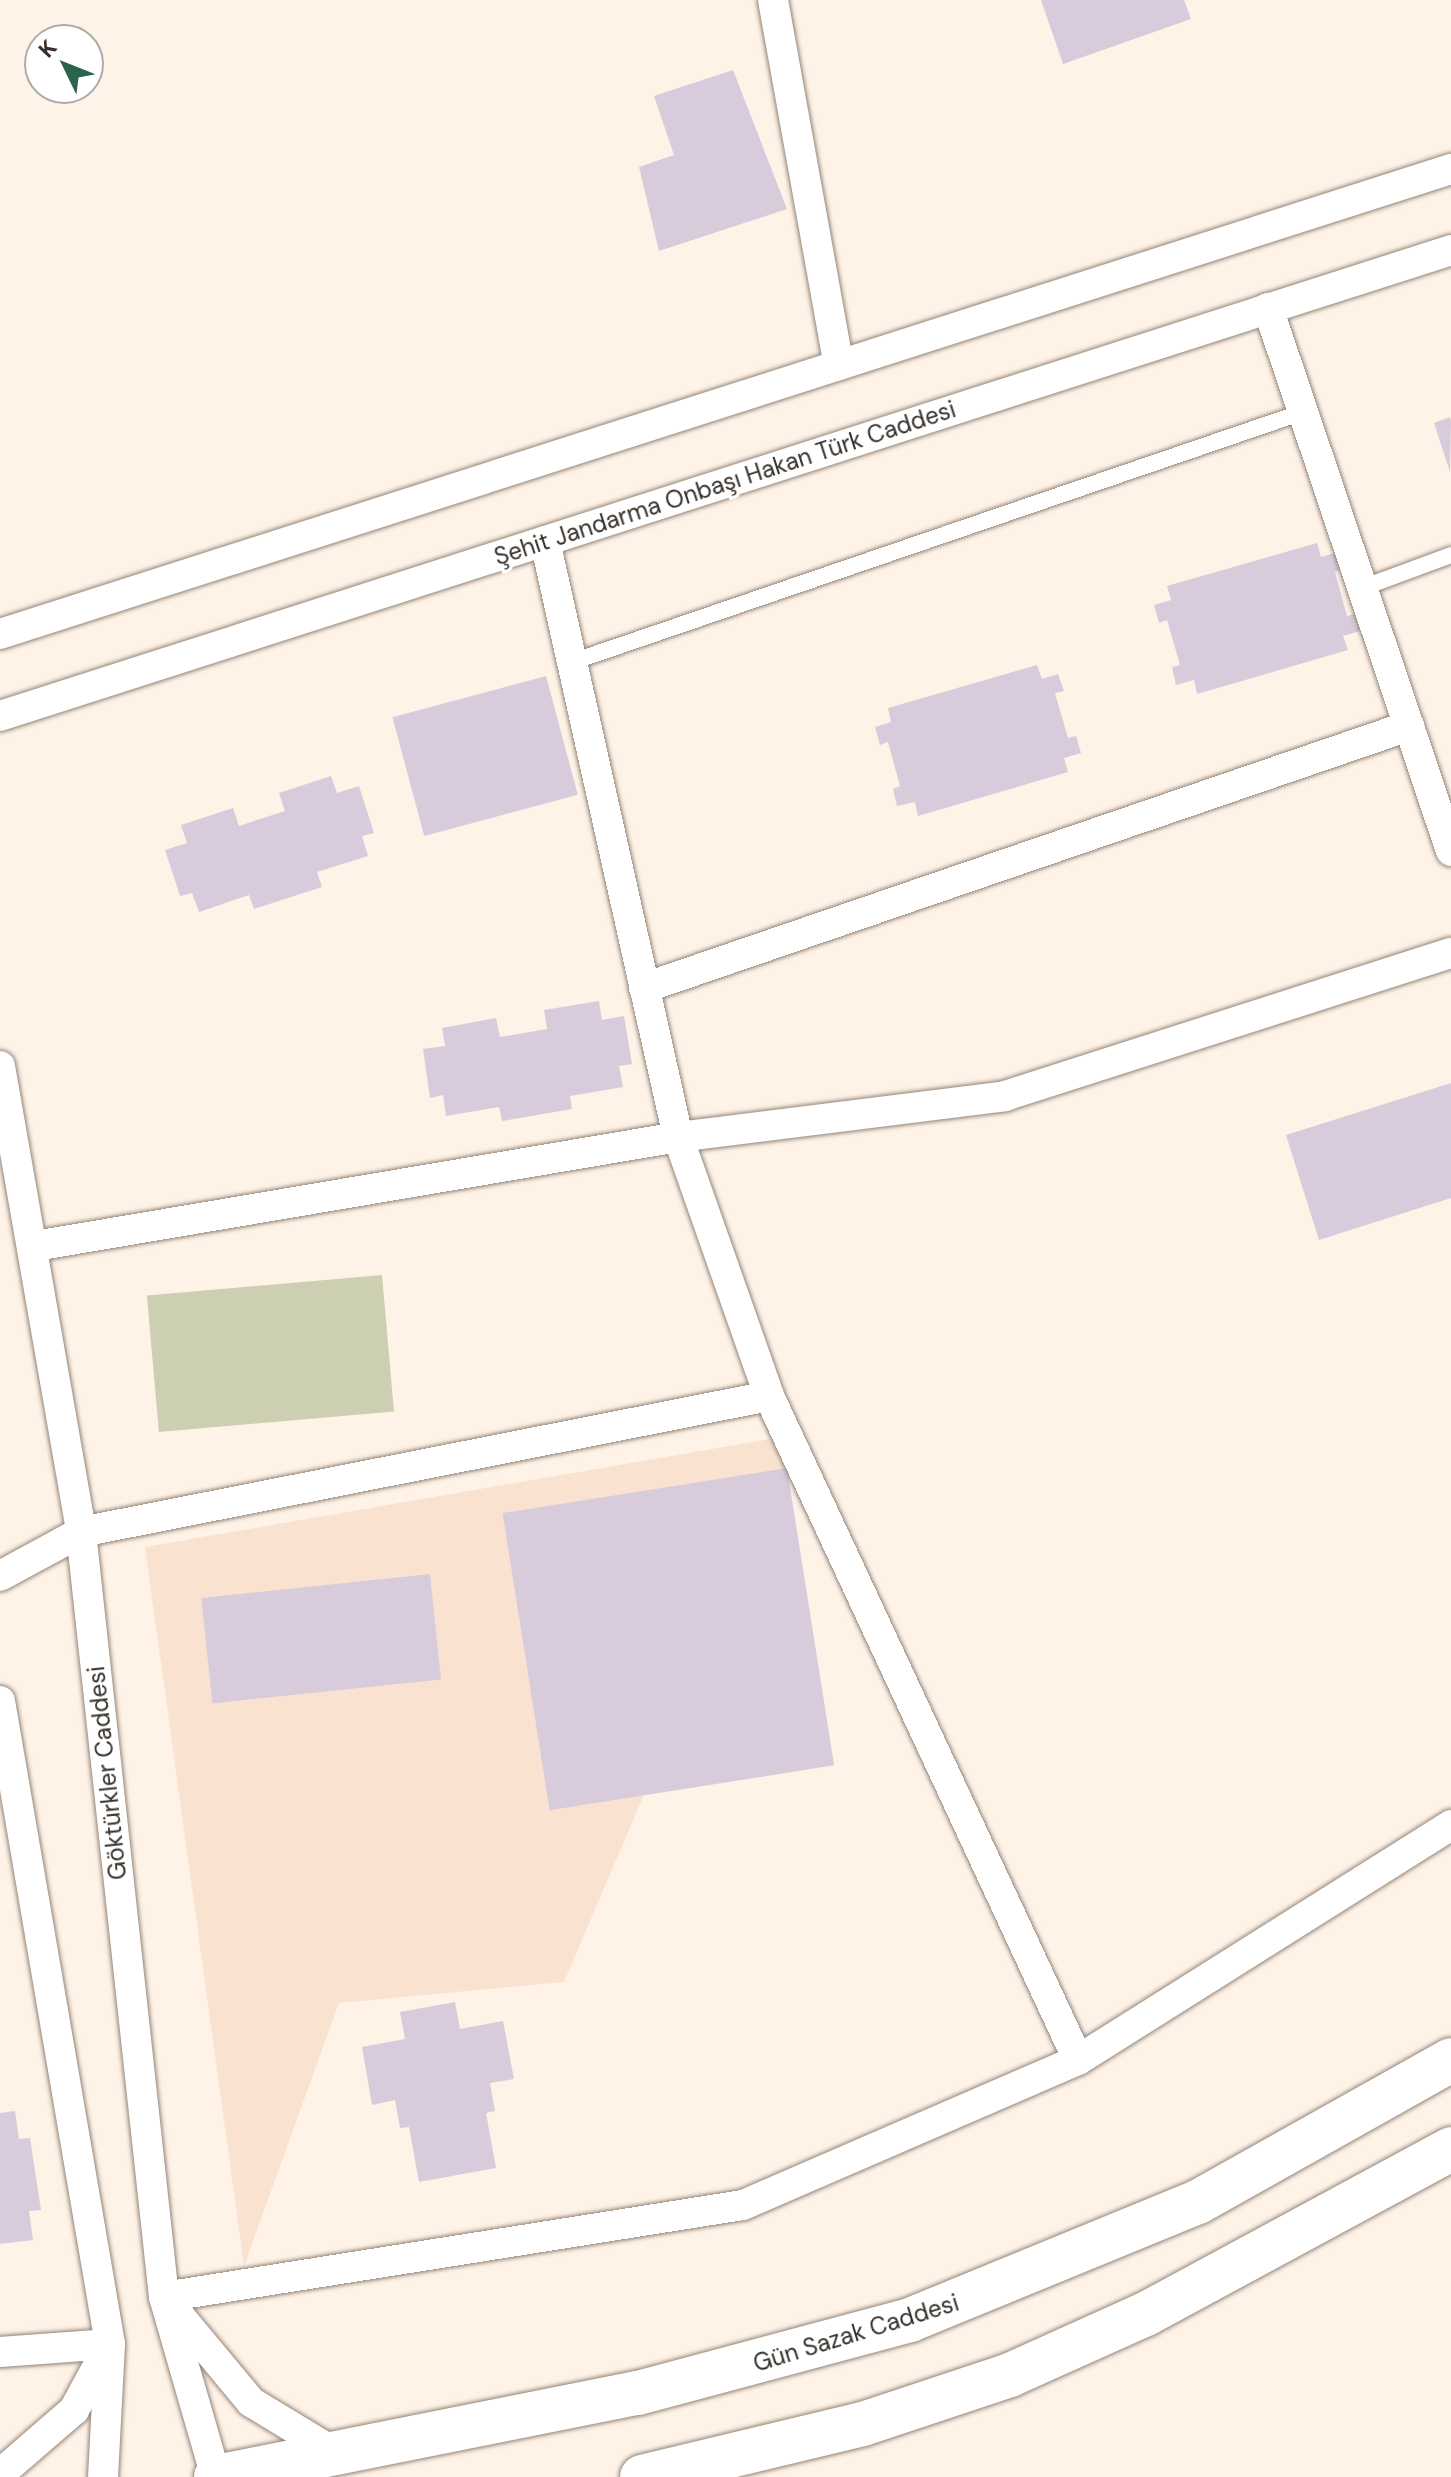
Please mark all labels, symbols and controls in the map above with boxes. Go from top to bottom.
north arrow [24,24,104,104]
text: K [32,34,63,64]
street label: Şehit Jandarma Onbaşı Hakan Türk Caddesi [491,395,959,571]
street label: Göktürkler Caddesi [81,1665,133,1881]
street label: Gün Sazak Caddesi [750,2288,962,2378]

